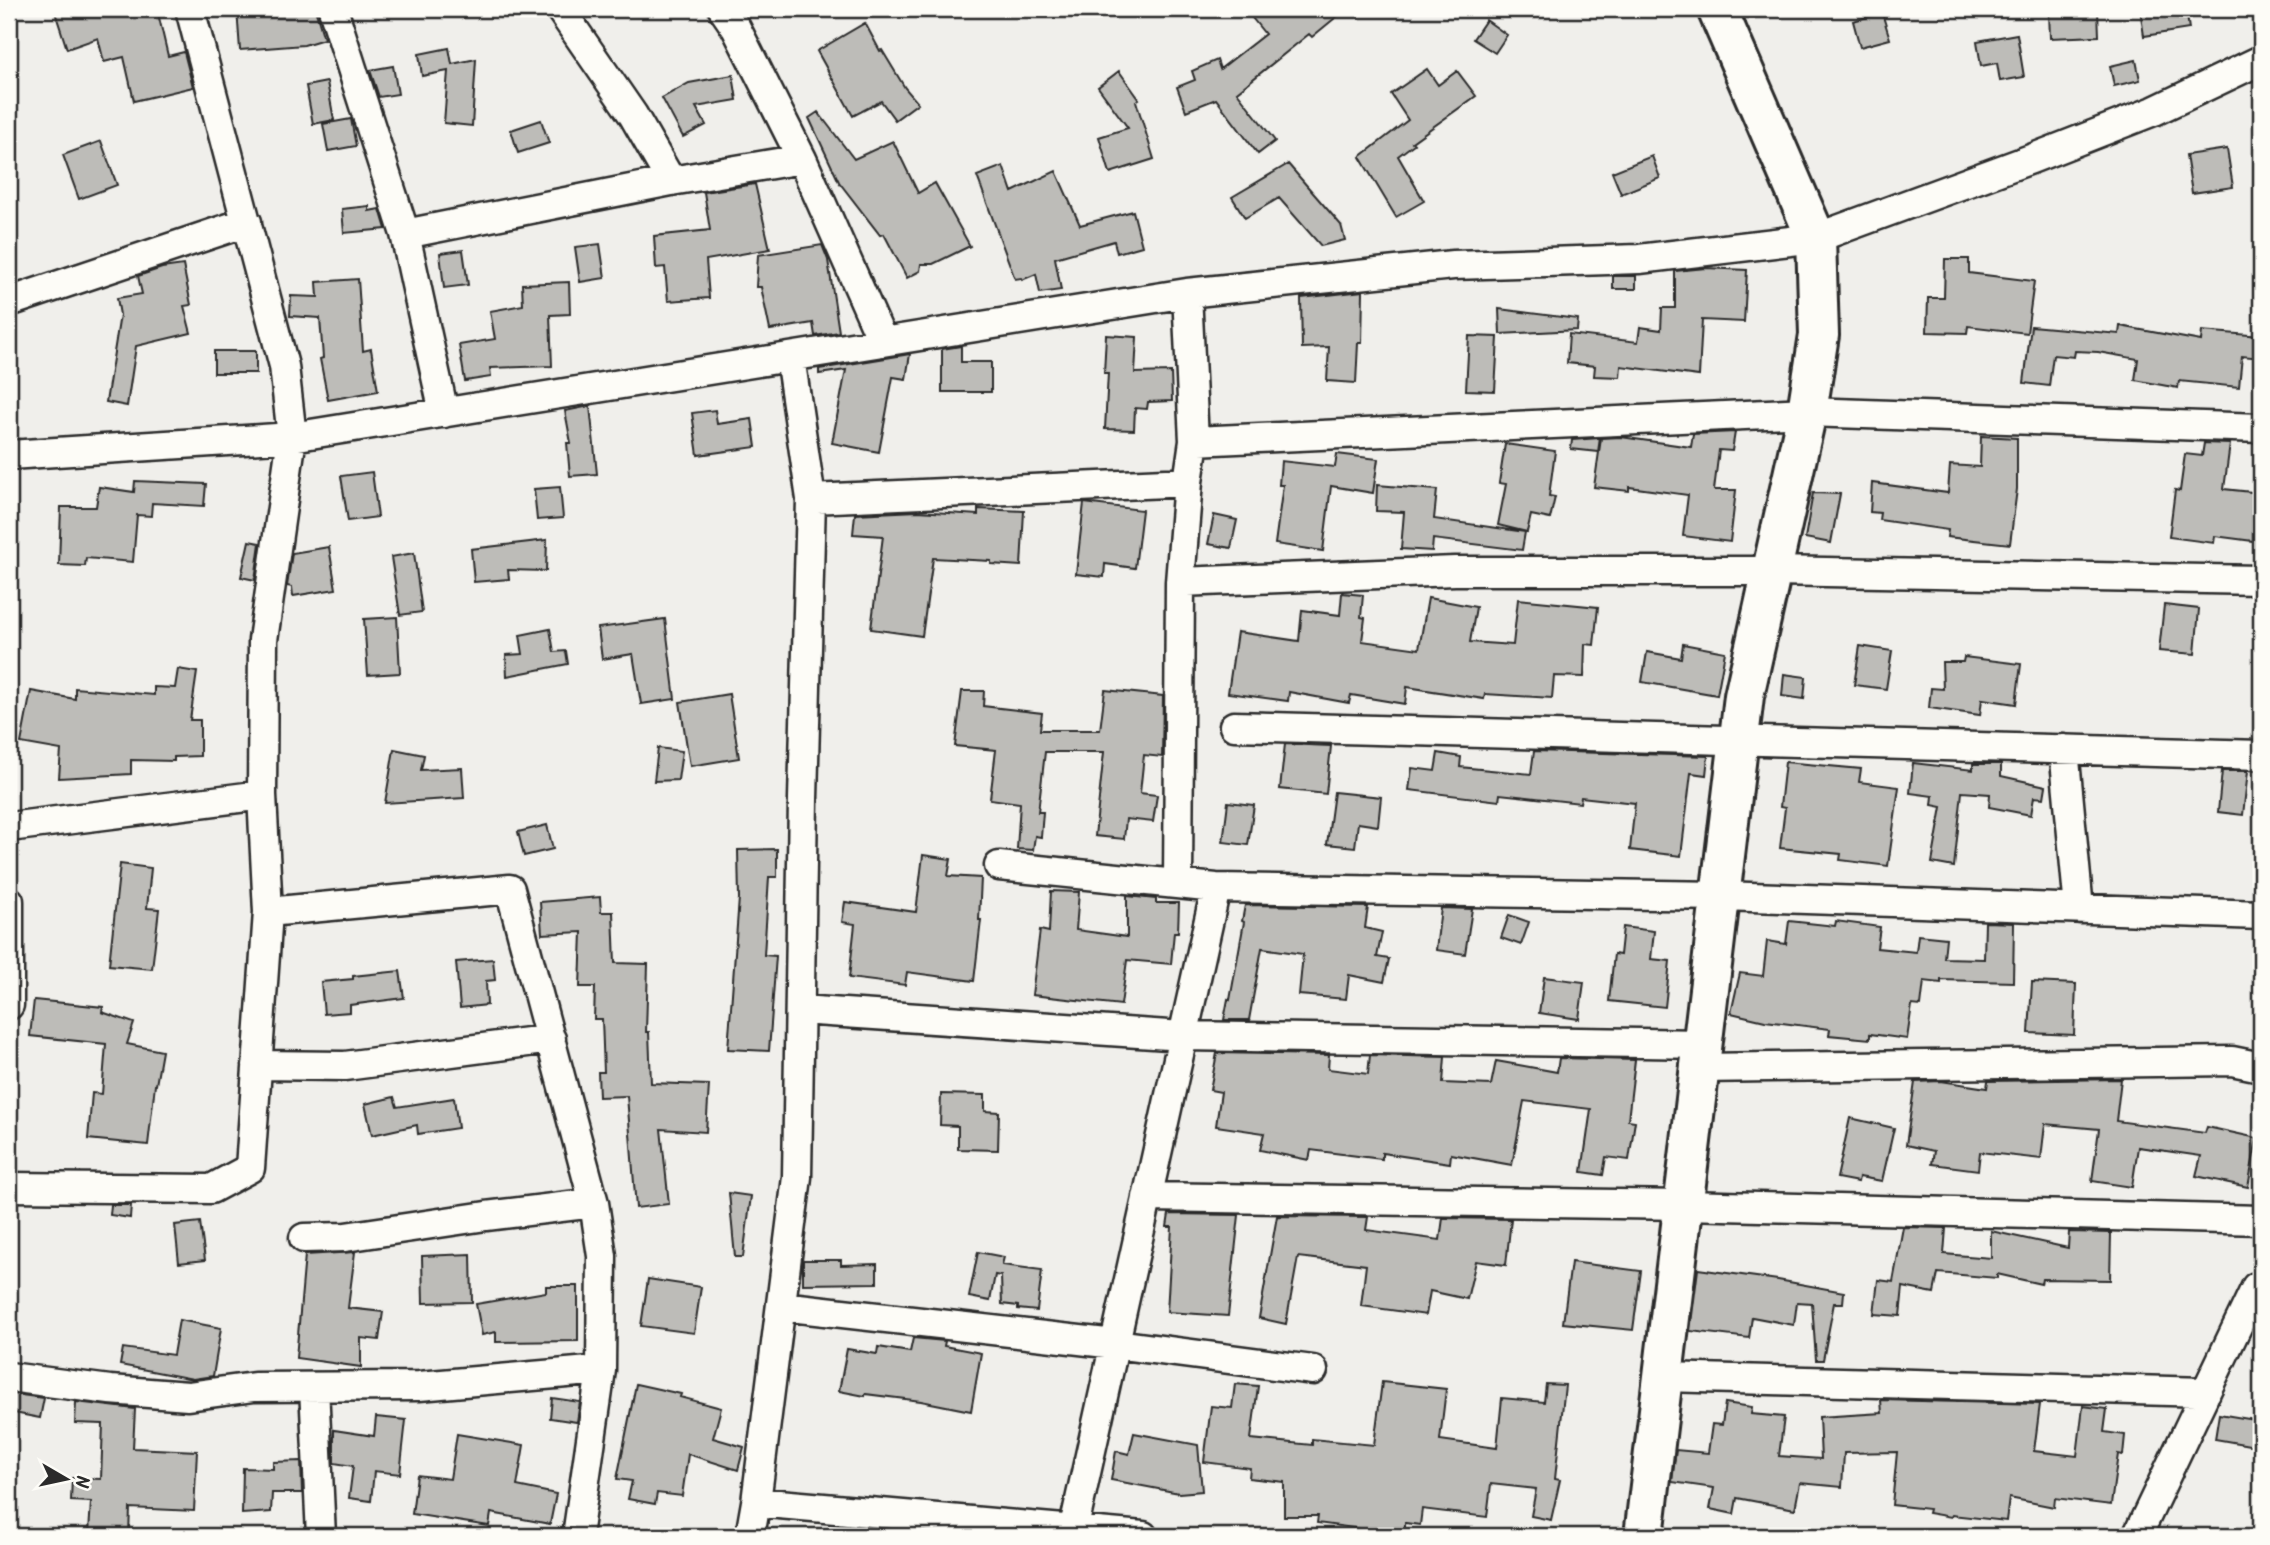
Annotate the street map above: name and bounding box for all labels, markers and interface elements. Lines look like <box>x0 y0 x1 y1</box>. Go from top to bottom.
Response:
north arrow <box>32 1444 102 1514</box>
text: N <box>65 1473 97 1490</box>

